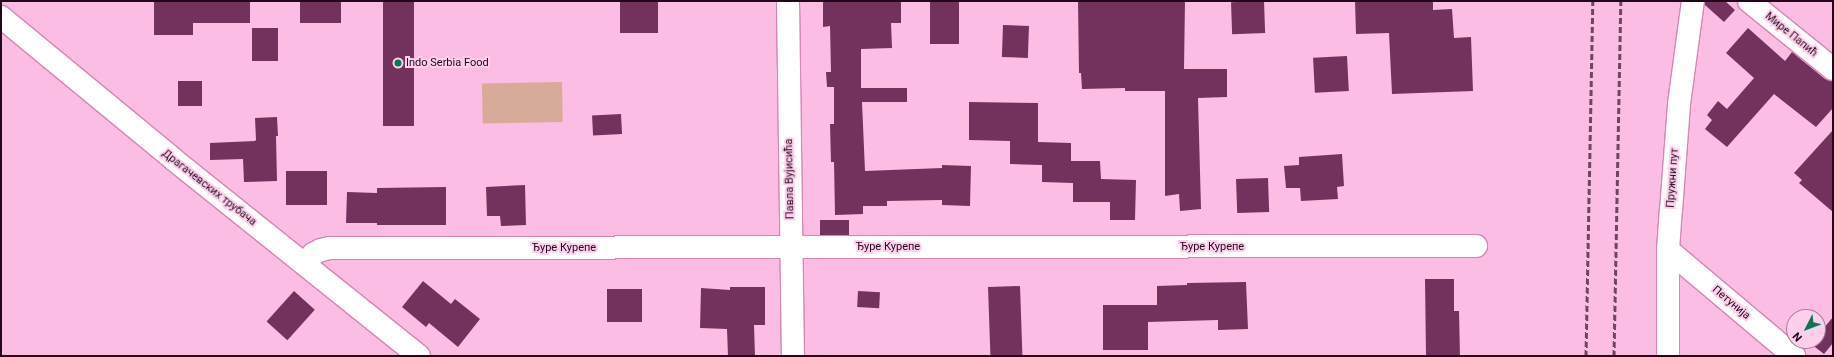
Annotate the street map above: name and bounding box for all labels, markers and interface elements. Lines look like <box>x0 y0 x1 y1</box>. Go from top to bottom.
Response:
street label: Мире Папић <box>1762 10 1820 60</box>
place label: Indo Serbia Food <box>406 56 489 70</box>
marker: Indo Serbia Food <box>393 58 403 68</box>
street label: Павла Вујисића <box>783 139 797 219</box>
street label: Драгачевских трубача <box>159 147 259 229</box>
street label: Пружни пут <box>1664 148 1682 208</box>
street label: Ђуре Курепе <box>856 240 920 254</box>
street label: Ђуре Курепе <box>1180 240 1244 254</box>
street label: Ђуре Курепе <box>532 241 596 255</box>
street label: Петунија <box>1709 283 1753 323</box>
north arrow <box>1786 309 1826 349</box>
text: N <box>1790 329 1805 344</box>

